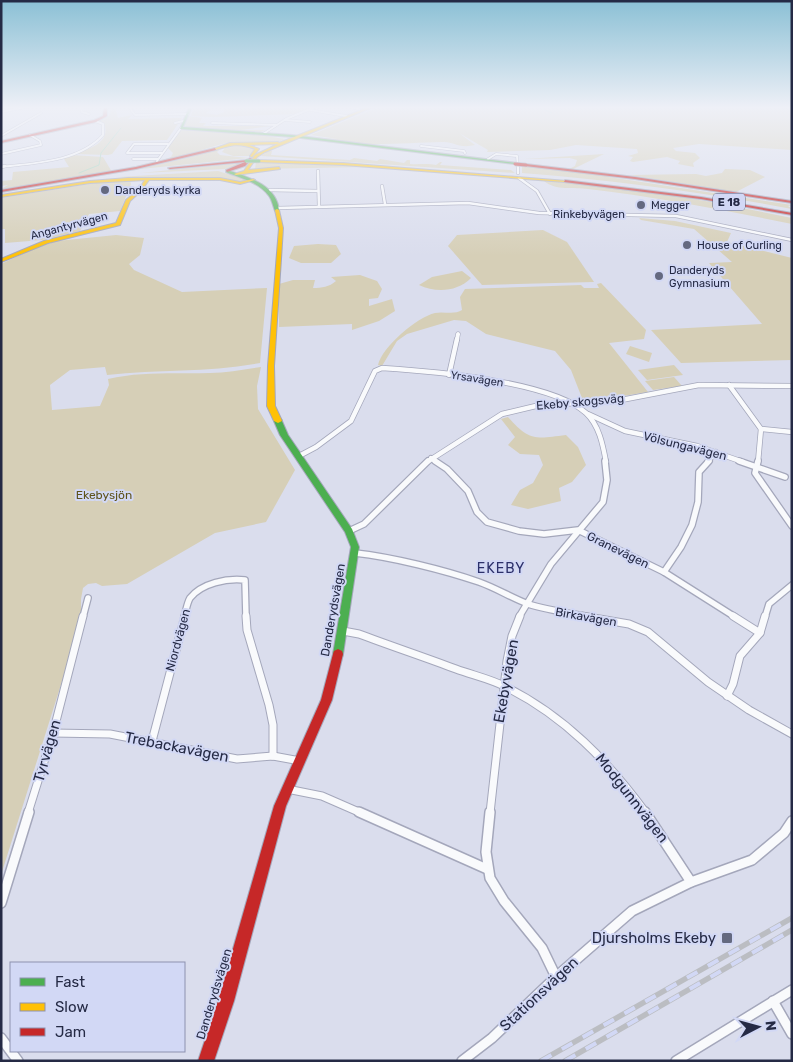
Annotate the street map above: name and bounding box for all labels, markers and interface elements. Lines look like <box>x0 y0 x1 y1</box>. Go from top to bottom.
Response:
marker: Danderyds kyrka <box>99 184 111 196</box>
place label: Danderyds kyrka <box>115 184 201 197</box>
road number: E 18 <box>713 193 745 210</box>
marker: Megger <box>635 199 647 211</box>
place label: Megger <box>651 199 690 212</box>
street label: Rinkebyvägen <box>553 208 625 221</box>
street label: Angantyrvägen <box>29 209 109 243</box>
marker: House of Curling <box>681 239 693 251</box>
place label: House of Curling <box>697 239 782 252</box>
place label: Danderyds Gymnasium <box>669 264 730 290</box>
marker: Danderyds Gymnasium <box>653 270 665 282</box>
street label: Yrsavägen <box>450 368 504 390</box>
street label: Ekeby skogsväg <box>535 391 625 413</box>
street label: Völsungavägen <box>642 429 728 463</box>
park label: Ekebysjön <box>76 488 132 502</box>
street label: Granevägen <box>585 529 651 571</box>
district label: EKEBY <box>477 560 525 577</box>
street label: Danderydsvägen <box>318 562 348 658</box>
street label: Birkavägen <box>554 605 618 629</box>
street label: Niordvägen <box>163 607 193 673</box>
street label: Ekebyvägen <box>490 638 522 724</box>
street label: Tyrvägen <box>30 718 64 784</box>
street label: Trebackavägen <box>124 728 230 766</box>
street label: Modgunnvägen <box>592 750 672 846</box>
place label: Djursholms Ekeby <box>592 929 716 947</box>
marker: Djursholms Ekeby <box>720 931 734 945</box>
street label: Danderydsvägen <box>194 947 234 1041</box>
street label: Stationsvägen <box>496 953 582 1035</box>
legend <box>10 962 185 1052</box>
text: Fast <box>55 973 85 991</box>
text: Slow <box>55 998 88 1016</box>
north arrow <box>733 1002 783 1052</box>
text: N <box>761 1020 779 1032</box>
text: Jam <box>55 1023 86 1041</box>

